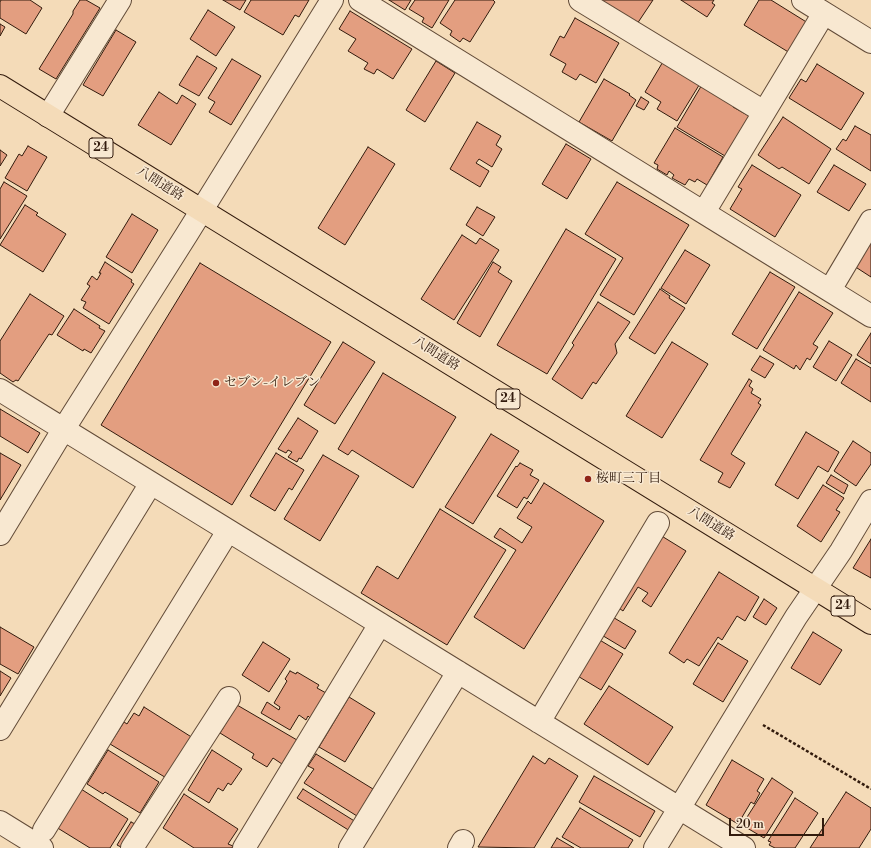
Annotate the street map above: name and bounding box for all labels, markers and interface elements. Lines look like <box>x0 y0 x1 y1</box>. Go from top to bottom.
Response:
road number: 24 <box>89 138 113 158</box>
street label: 八間道路 <box>134 164 186 204</box>
street label: 八間道路 <box>410 334 462 374</box>
place label: セブン-イレブン <box>224 375 320 391</box>
marker: セブン-イレブン <box>211 378 221 388</box>
road number: 24 <box>496 389 520 409</box>
place label: 桜町三丁目 <box>596 471 661 487</box>
marker: 桜町三丁目 <box>583 474 593 484</box>
street label: 八間道路 <box>685 504 737 544</box>
road number: 24 <box>831 596 855 616</box>
scale bar <box>731 810 826 836</box>
text: 20 m <box>736 817 764 832</box>

